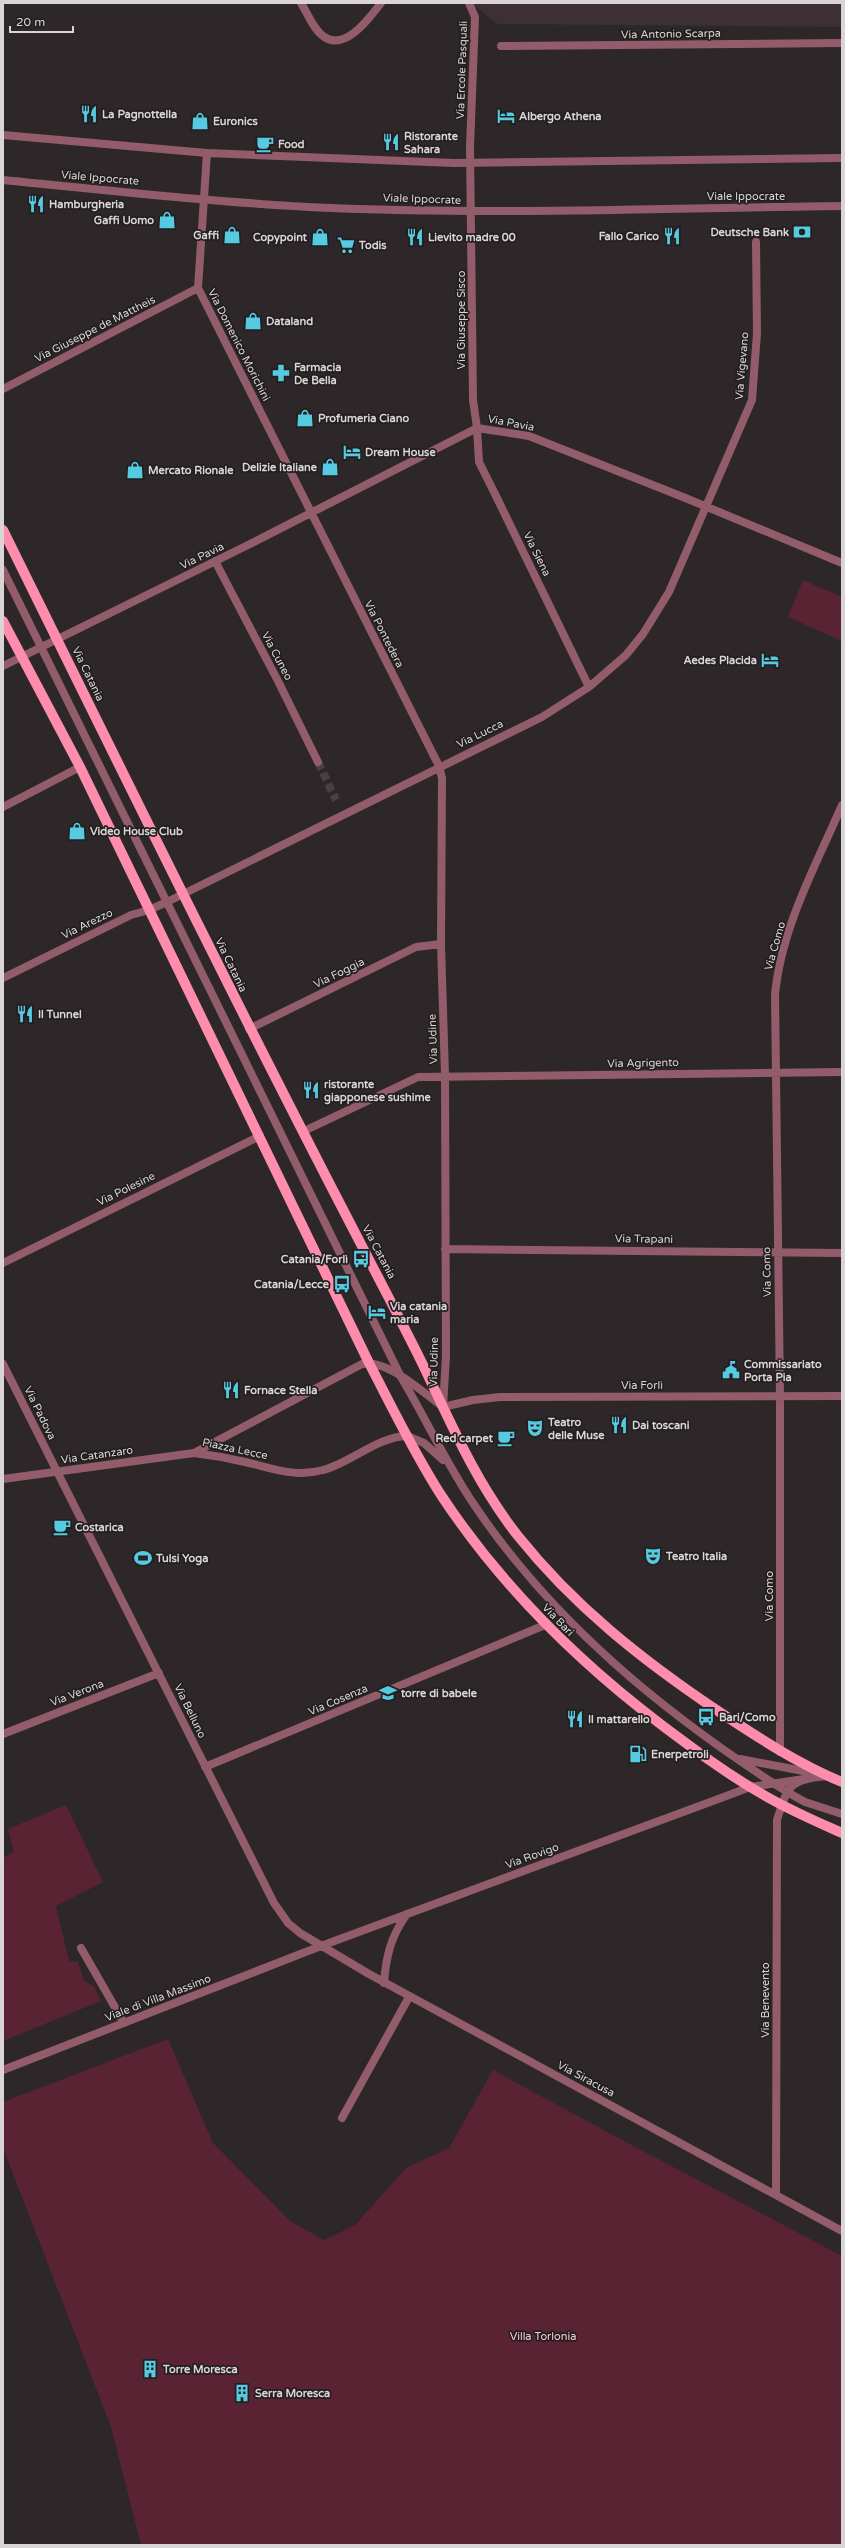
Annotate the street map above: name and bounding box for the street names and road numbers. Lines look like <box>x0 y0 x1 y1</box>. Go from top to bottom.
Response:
street label: Via Ercole Pasquali <box>454 21 470 119</box>
street label: Via Antonio Scarpa <box>621 27 721 41</box>
street label: Viale Ippocrate <box>60 168 140 188</box>
street label: Viale Ippocrate <box>707 190 785 203</box>
street label: Viale Ippocrate <box>383 191 461 207</box>
street label: Via Giuseppe Sisco <box>455 270 468 369</box>
street label: Via Domenico Morichini <box>205 287 273 403</box>
street label: Via Giuseppe de Mattheis <box>33 293 157 365</box>
street label: Via Vigevano <box>733 331 751 400</box>
street label: Via Pavia <box>487 412 535 434</box>
street label: Via Siena <box>521 530 553 578</box>
street label: Via Pavia <box>178 540 226 572</box>
street label: Via Pontedera <box>361 598 407 670</box>
street label: Via Cuneo <box>259 629 295 683</box>
street label: Via Catania <box>69 645 107 703</box>
street label: Via Lucca <box>455 717 505 751</box>
street label: Via Arezzo <box>59 906 115 942</box>
street label: Via Como <box>762 920 788 972</box>
street label: Via Catania <box>212 936 250 994</box>
street label: Via Foggia <box>311 955 367 991</box>
street label: Via Udine <box>426 1014 440 1064</box>
street label: Via Agrigento <box>607 1056 679 1070</box>
street label: Via Polesine <box>95 1169 157 1209</box>
street label: Via Catania <box>359 1223 399 1281</box>
street label: Via Trapani <box>615 1232 673 1246</box>
street label: Via Como <box>760 1246 774 1297</box>
street label: Via Udine <box>427 1337 441 1387</box>
street label: Via Forlì <box>621 1379 663 1392</box>
street label: Via Padova <box>21 1384 59 1442</box>
street label: Piazza Lecce <box>201 1436 269 1462</box>
street label: Via Catanzaro <box>60 1443 134 1466</box>
street label: Via Como <box>763 1571 776 1621</box>
street label: Via Bari <box>539 1601 577 1639</box>
street label: Via Verona <box>48 1677 106 1709</box>
street label: Via Belluno <box>171 1682 209 1740</box>
street label: Via Cosenza <box>306 1682 370 1718</box>
street label: Via Rovigo <box>503 1840 561 1872</box>
street label: Via Benevento <box>759 1962 772 2038</box>
street label: Viale di Villa Massimo <box>103 1972 213 2024</box>
street label: Via Siracusa <box>555 2058 617 2100</box>

